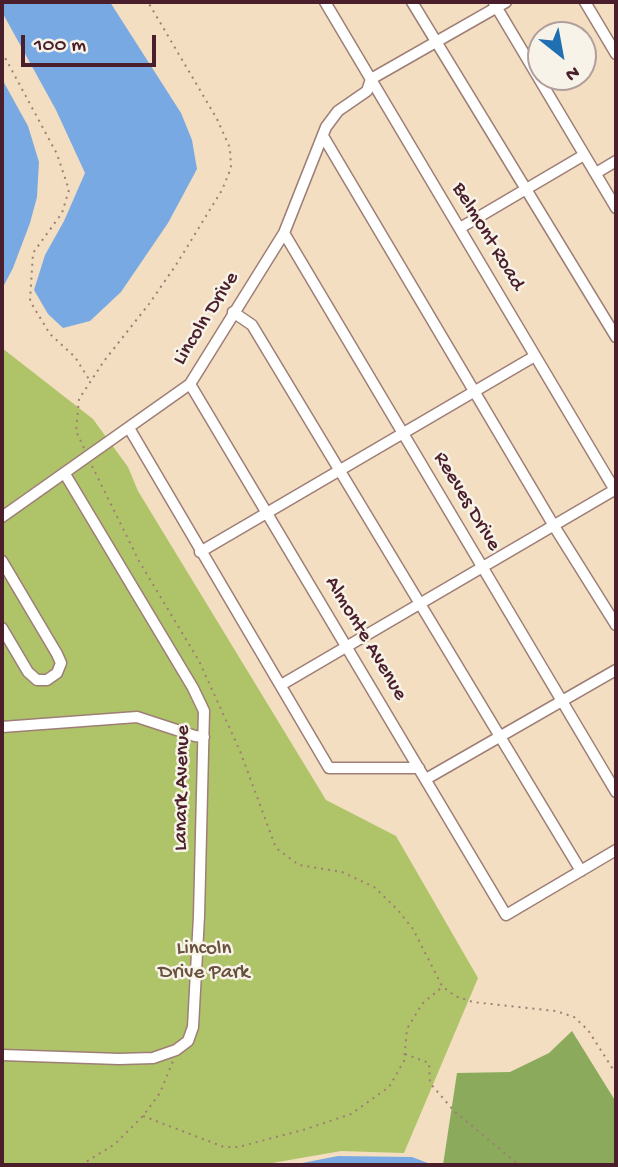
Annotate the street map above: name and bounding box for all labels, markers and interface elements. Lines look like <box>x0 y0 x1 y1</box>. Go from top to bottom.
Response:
scale bar <box>24 21 159 65</box>
north arrow <box>527 21 597 91</box>
text: 100 m <box>34 34 86 59</box>
text: N <box>561 60 583 86</box>
street label: Belmont Road <box>445 178 529 296</box>
street label: Lincoln Drive <box>168 268 246 370</box>
street label: Reeves Drive <box>427 448 505 556</box>
street label: Almonte Avenue <box>318 572 412 706</box>
street label: Lanark Avenue <box>169 725 197 851</box>
park label: Lincoln Drive Park <box>159 937 249 987</box>

